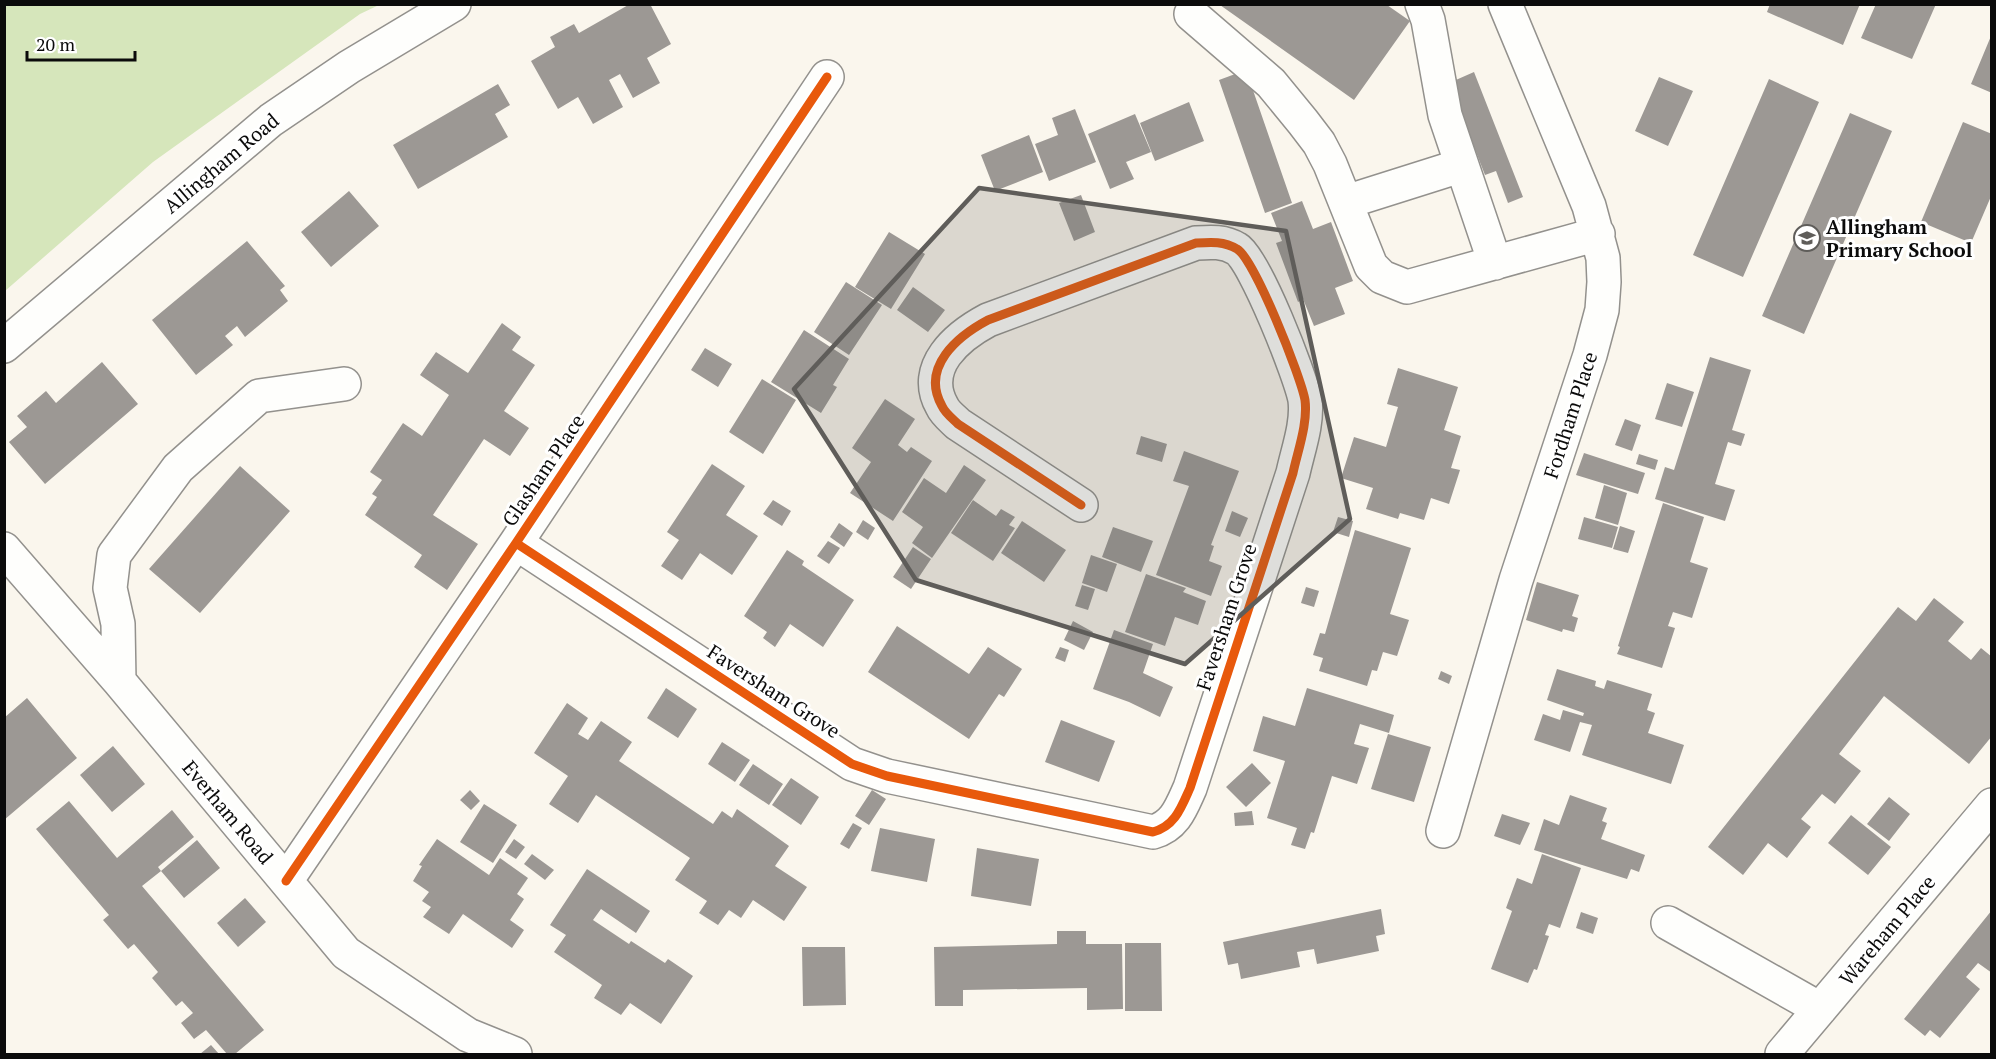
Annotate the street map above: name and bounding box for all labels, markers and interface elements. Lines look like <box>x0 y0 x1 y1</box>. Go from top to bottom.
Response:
scale bar <box>27 24 135 62</box>
text: 20 m <box>36 32 76 56</box>
street label: Allingham Road <box>158 107 284 219</box>
place label: Allingham Primary School <box>1826 213 1973 263</box>
school or university icon: Allingham Primary School <box>1792 223 1822 253</box>
street label: Fordham Place <box>1537 348 1603 482</box>
street label: Glasham Place <box>496 409 590 531</box>
street label: Faversham Grove <box>1190 540 1262 694</box>
street label: Faversham Grove <box>702 638 846 744</box>
street label: Everham Road <box>177 754 279 870</box>
street label: Wareham Place <box>1833 869 1941 991</box>

